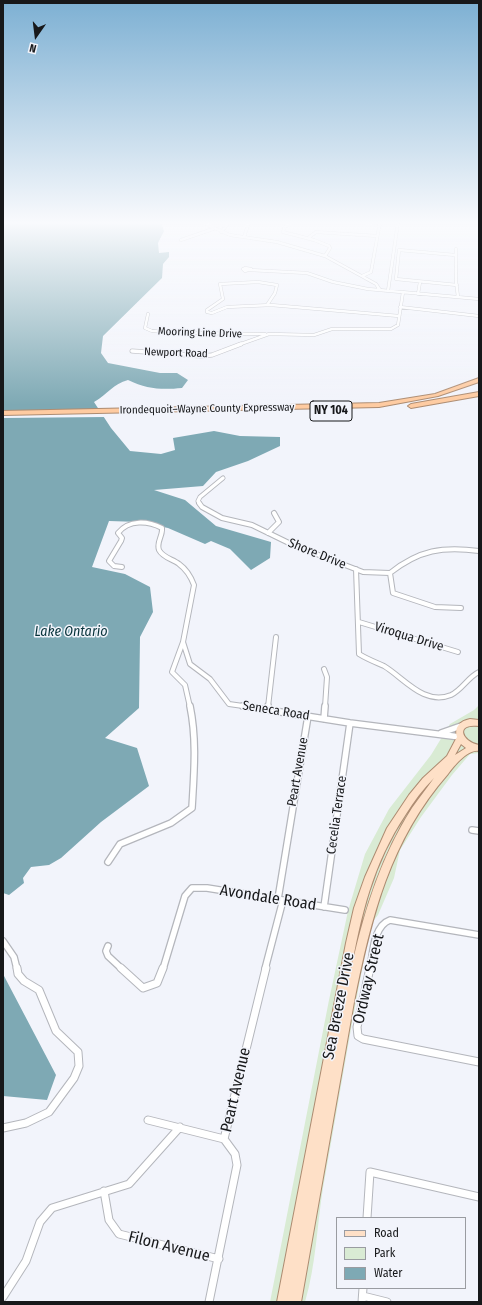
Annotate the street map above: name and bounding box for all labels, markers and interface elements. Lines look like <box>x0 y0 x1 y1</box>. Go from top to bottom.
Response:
north arrow <box>16 16 56 56</box>
text: N <box>28 41 38 55</box>
street label: Mooring Line Drive <box>158 325 242 341</box>
street label: Newport Road <box>144 345 208 361</box>
street label: Irondequoit–Wayne County Expressway <box>120 401 294 417</box>
road number: NY 104 <box>310 401 352 421</box>
street label: Shore Drive <box>286 535 348 573</box>
street label: Viroqua Drive <box>372 619 446 655</box>
water label: Lake Ontario <box>34 624 108 640</box>
street label: Seneca Road <box>241 698 311 724</box>
street label: Peart Avenue <box>284 736 312 808</box>
street label: Cecelia Terrace <box>324 775 350 855</box>
street label: Avondale Road <box>218 881 318 915</box>
street label: Ordway Street <box>349 932 389 1026</box>
street label: Sea Breeze Drive <box>319 951 359 1061</box>
street label: Peart Avenue <box>217 1046 255 1134</box>
legend <box>336 1217 466 1289</box>
text: Road <box>374 1226 399 1240</box>
street label: Filon Avenue <box>126 1228 212 1266</box>
text: Park <box>374 1246 395 1260</box>
text: Water <box>374 1266 402 1280</box>

